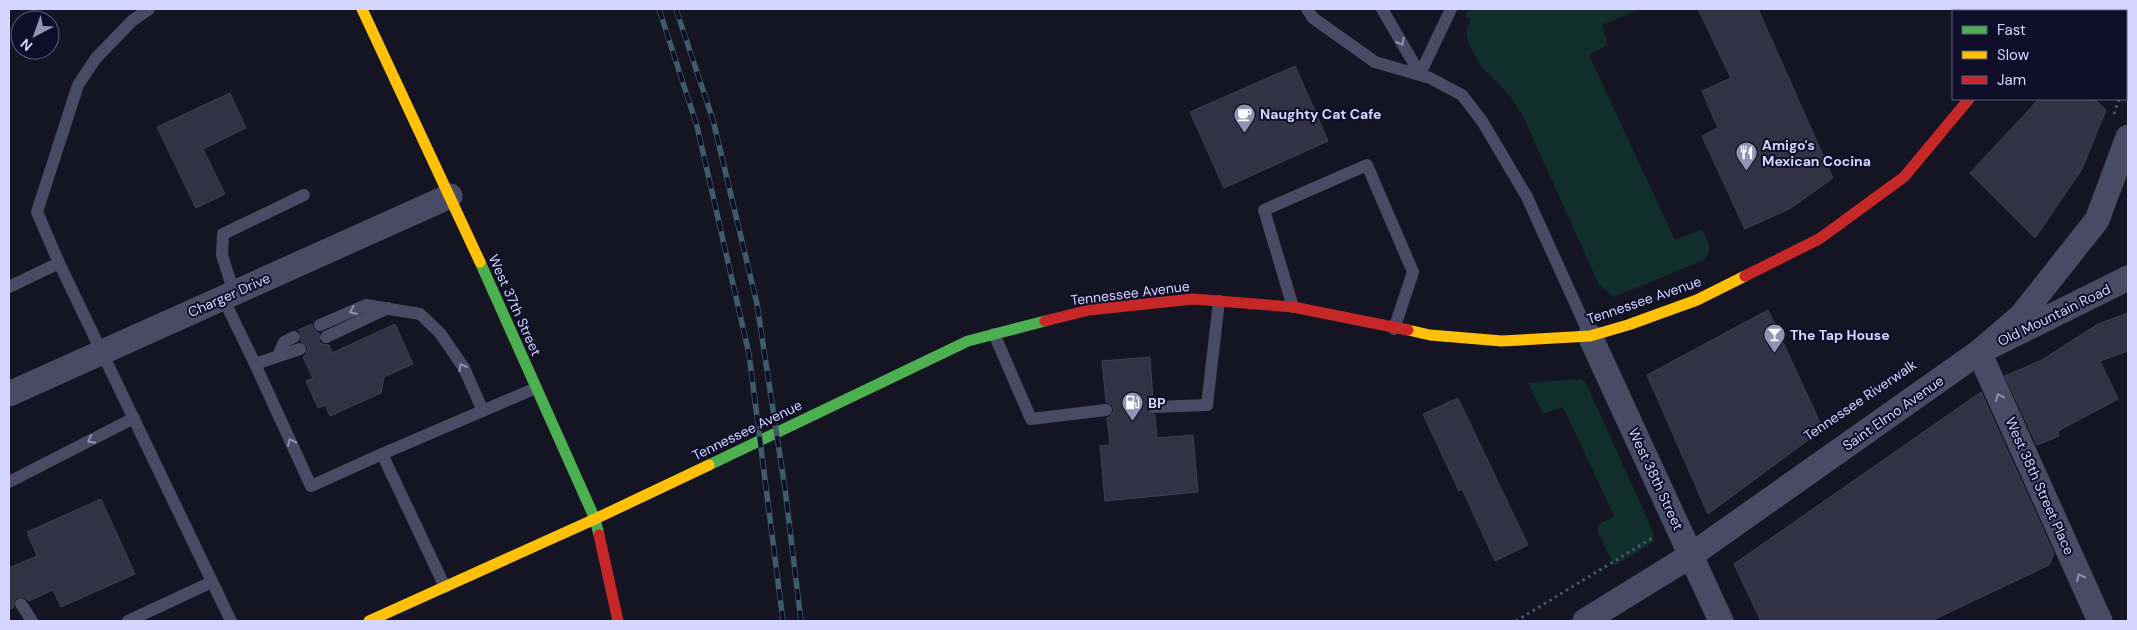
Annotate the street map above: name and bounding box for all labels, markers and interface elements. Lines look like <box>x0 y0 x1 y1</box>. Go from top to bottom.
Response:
north arrow <box>10 10 60 60</box>
legend <box>1952 10 2127 100</box>
text: Fast <box>1997 20 2026 40</box>
text: N <box>17 35 36 55</box>
one-way arrow <box>1395 36 1405 45</box>
text: Slow <box>1997 45 2030 65</box>
text: Jam <box>1997 70 2026 90</box>
cafe icon: Naughty Cat Cafe <box>1232 102 1256 133</box>
place label: Naughty Cat Cafe <box>1260 105 1382 123</box>
place label: Amigo's Mexican Cocina <box>1762 136 1871 170</box>
restaurant icon: Amigo's Mexican Cocina <box>1734 141 1758 172</box>
street label: West 37th Street <box>485 251 545 359</box>
street label: Charger Drive <box>185 269 273 321</box>
street label: Tennessee Avenue <box>1584 272 1704 328</box>
street label: Tennessee Avenue <box>1069 277 1191 309</box>
street label: Old Mountain Road <box>1995 280 2113 350</box>
one-way arrow <box>349 304 358 315</box>
bar icon: The Tap House <box>1762 323 1786 354</box>
place label: The Tap House <box>1790 326 1890 344</box>
street label: Tennessee Riverwalk <box>1800 356 1920 444</box>
one-way arrow <box>459 363 469 372</box>
street label: Saint Elmo Avenue <box>1839 371 1947 455</box>
fuel station icon: BP <box>1120 391 1144 422</box>
one-way arrow <box>1995 393 2006 402</box>
place label: BP <box>1148 394 1166 412</box>
street label: Tennessee Avenue <box>689 396 805 464</box>
street label: West 38th Street Place <box>2001 414 2079 558</box>
street label: West 38th Street <box>1625 425 1687 533</box>
one-way arrow <box>87 434 96 444</box>
one-way arrow <box>286 438 297 447</box>
one-way arrow <box>2076 573 2087 582</box>

